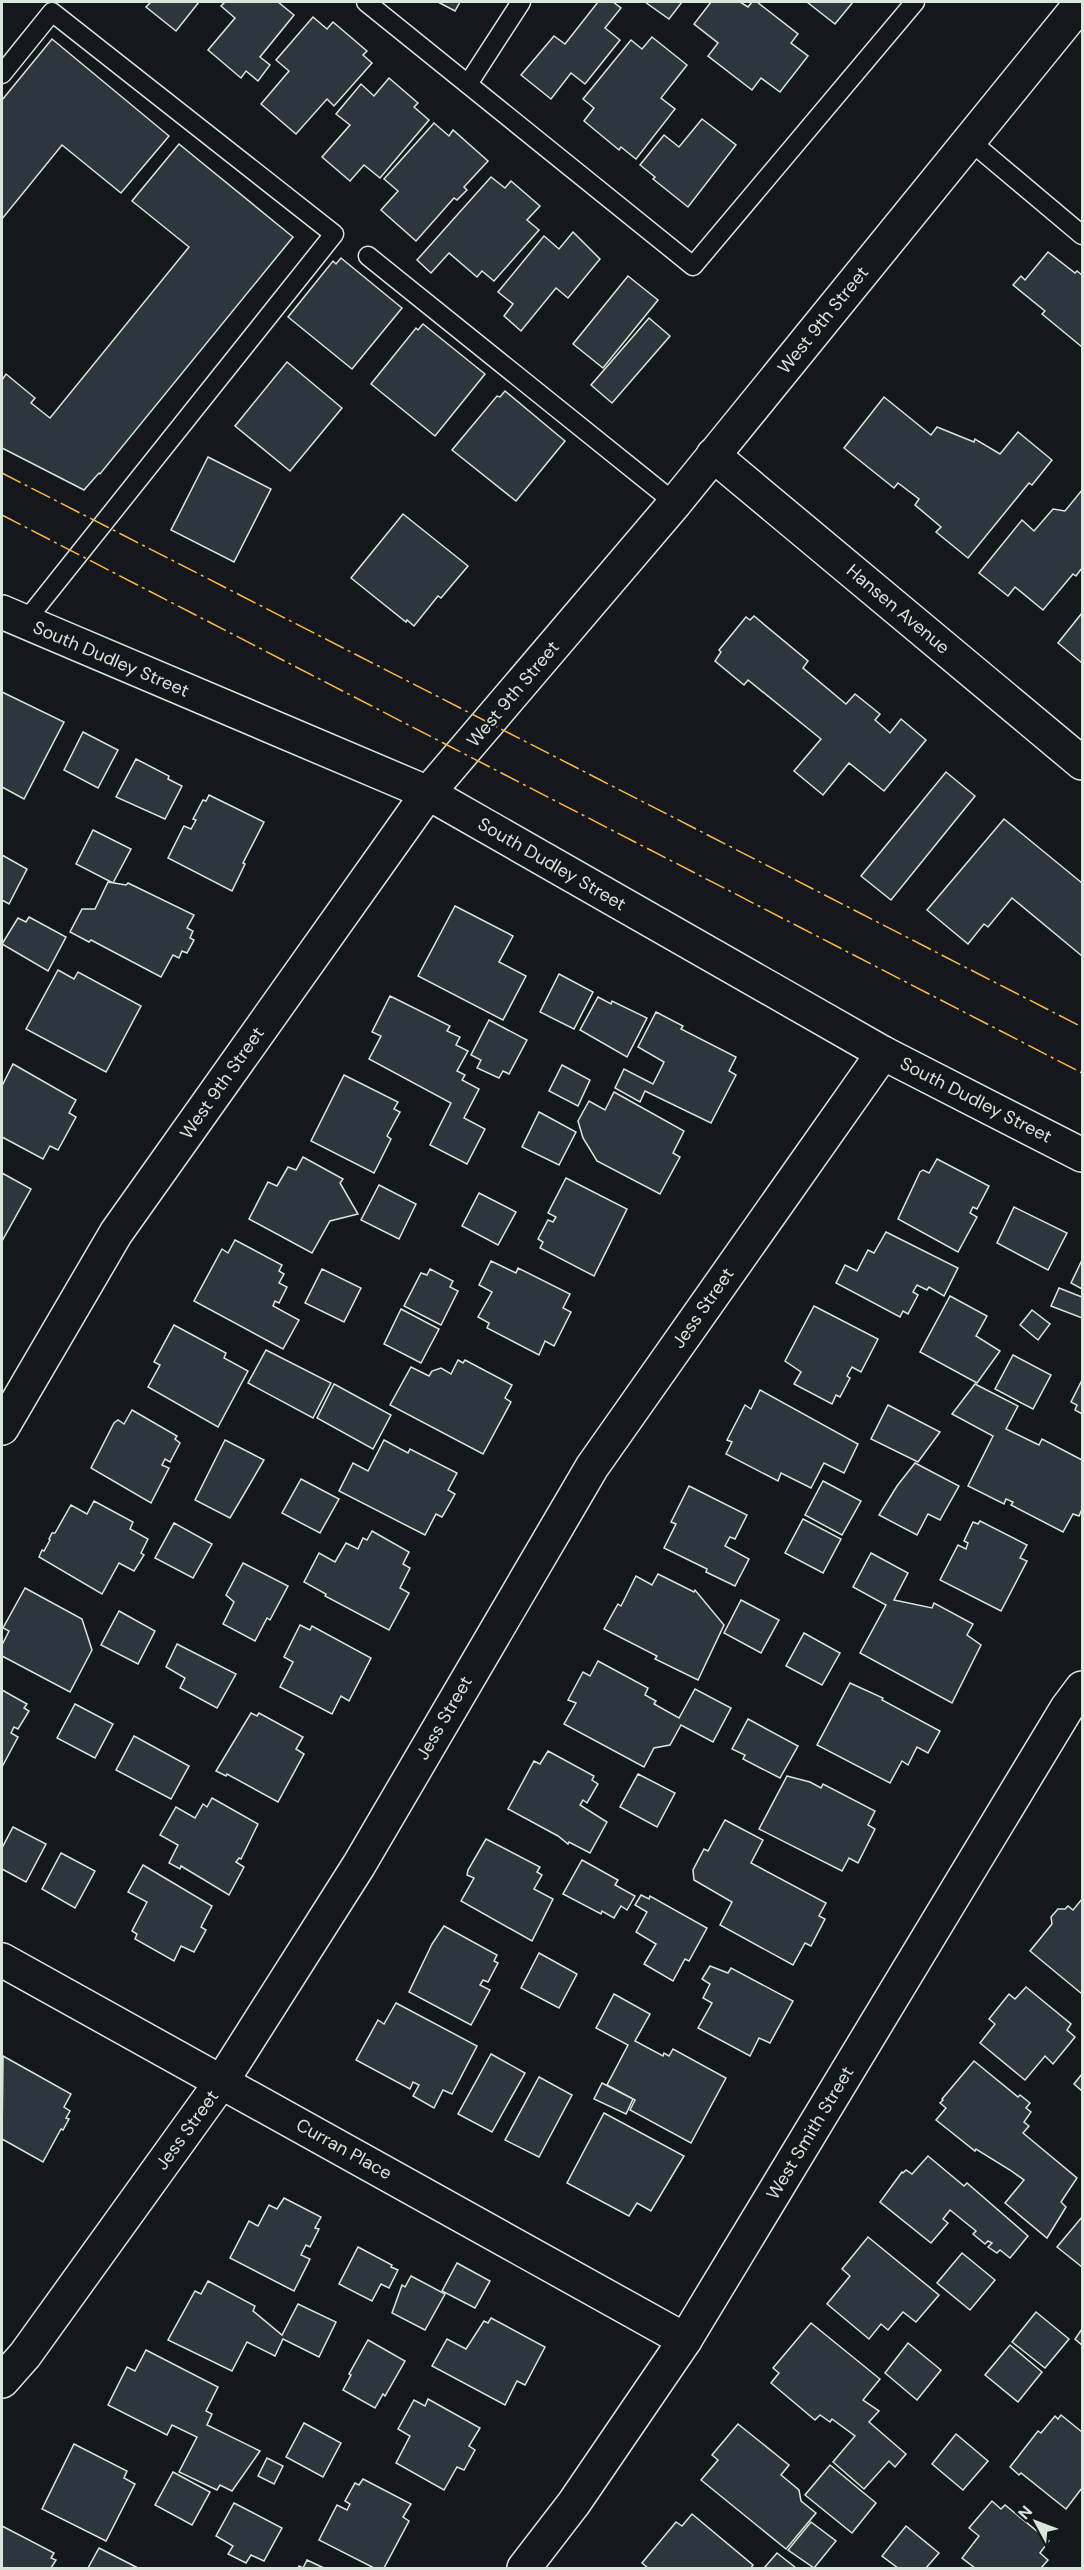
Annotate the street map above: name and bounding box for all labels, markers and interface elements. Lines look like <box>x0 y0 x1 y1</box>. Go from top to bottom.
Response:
street label: West 9th Street <box>772 261 874 379</box>
street label: Hansen Avenue <box>841 559 955 659</box>
street label: South Dudley Street <box>29 615 193 703</box>
street label: West 9th Street <box>461 636 565 752</box>
street label: South Dudley Street <box>474 812 630 916</box>
street label: West 9th Street <box>174 1022 270 1144</box>
street label: South Dudley Street <box>896 1051 1056 1149</box>
street label: Jess Street <box>666 1263 740 1353</box>
street label: Jess Street <box>410 1672 478 1764</box>
street label: West Smith Street <box>761 2062 859 2204</box>
street label: Jess Street <box>150 2085 224 2175</box>
street label: Curran Place <box>292 2113 396 2185</box>
north arrow <box>1006 2492 1066 2552</box>
text: N <box>1013 2501 1037 2524</box>

